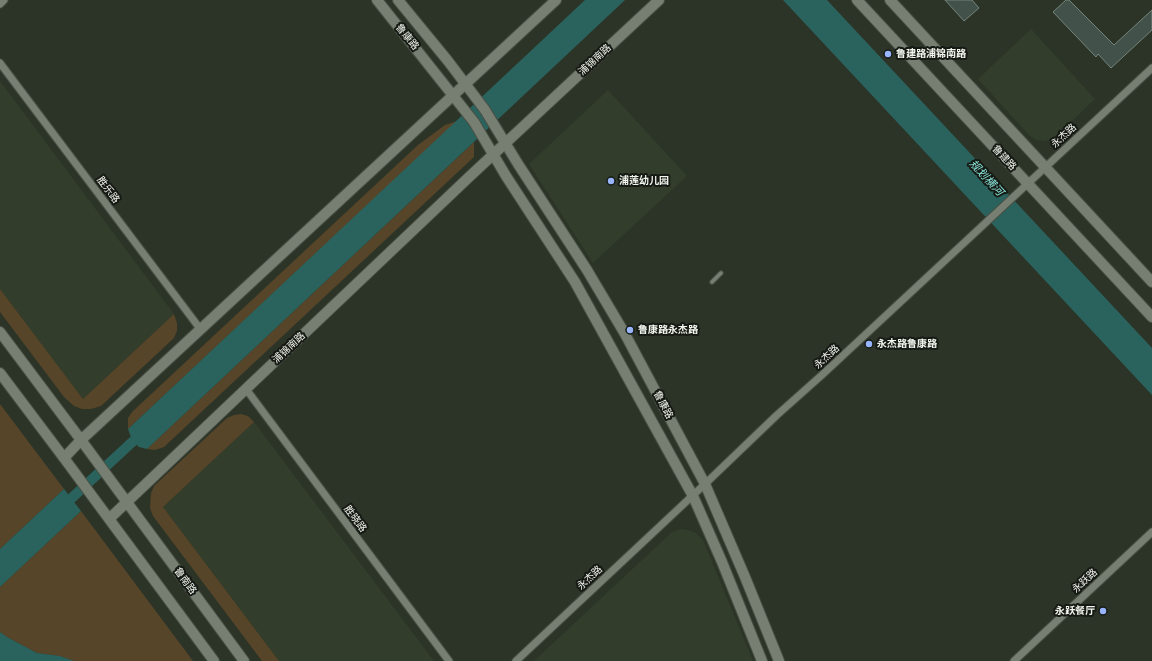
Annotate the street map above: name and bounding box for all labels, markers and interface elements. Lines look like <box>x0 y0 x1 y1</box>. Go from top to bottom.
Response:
street label: 鲁康路 <box>393 22 421 52</box>
street label: 浦锦南路 <box>576 42 614 78</box>
place label: 鲁建路浦锦南路 <box>896 48 966 60</box>
marker: 鲁建路浦锦南路 <box>883 49 893 59</box>
street label: 永杰路 <box>1049 121 1079 151</box>
street label: 鲁建路 <box>989 143 1019 173</box>
water label: 规划横河 <box>966 157 1006 199</box>
street label: 胜乐路 <box>94 174 122 206</box>
place label: 浦莲幼儿园 <box>619 175 669 187</box>
marker: 浦莲幼儿园 <box>606 176 616 186</box>
place label: 鲁康路永杰路 <box>638 324 698 336</box>
marker: 鲁康路永杰路 <box>625 325 635 335</box>
street label: 浦锦南路 <box>270 330 308 366</box>
place label: 永杰路鲁康路 <box>877 338 937 350</box>
marker: 永杰路鲁康路 <box>864 339 874 349</box>
street label: 永杰路 <box>812 342 842 372</box>
street label: 鲁康路 <box>651 389 675 421</box>
street label: 胜晓路 <box>341 503 369 535</box>
street label: 永杰路 <box>575 563 605 593</box>
street label: 鲁南路 <box>171 565 199 597</box>
street label: 永跃路 <box>1070 566 1100 596</box>
place label: 永跃餐厅 <box>1055 605 1095 617</box>
marker: 永跃餐厅 <box>1098 606 1108 616</box>

